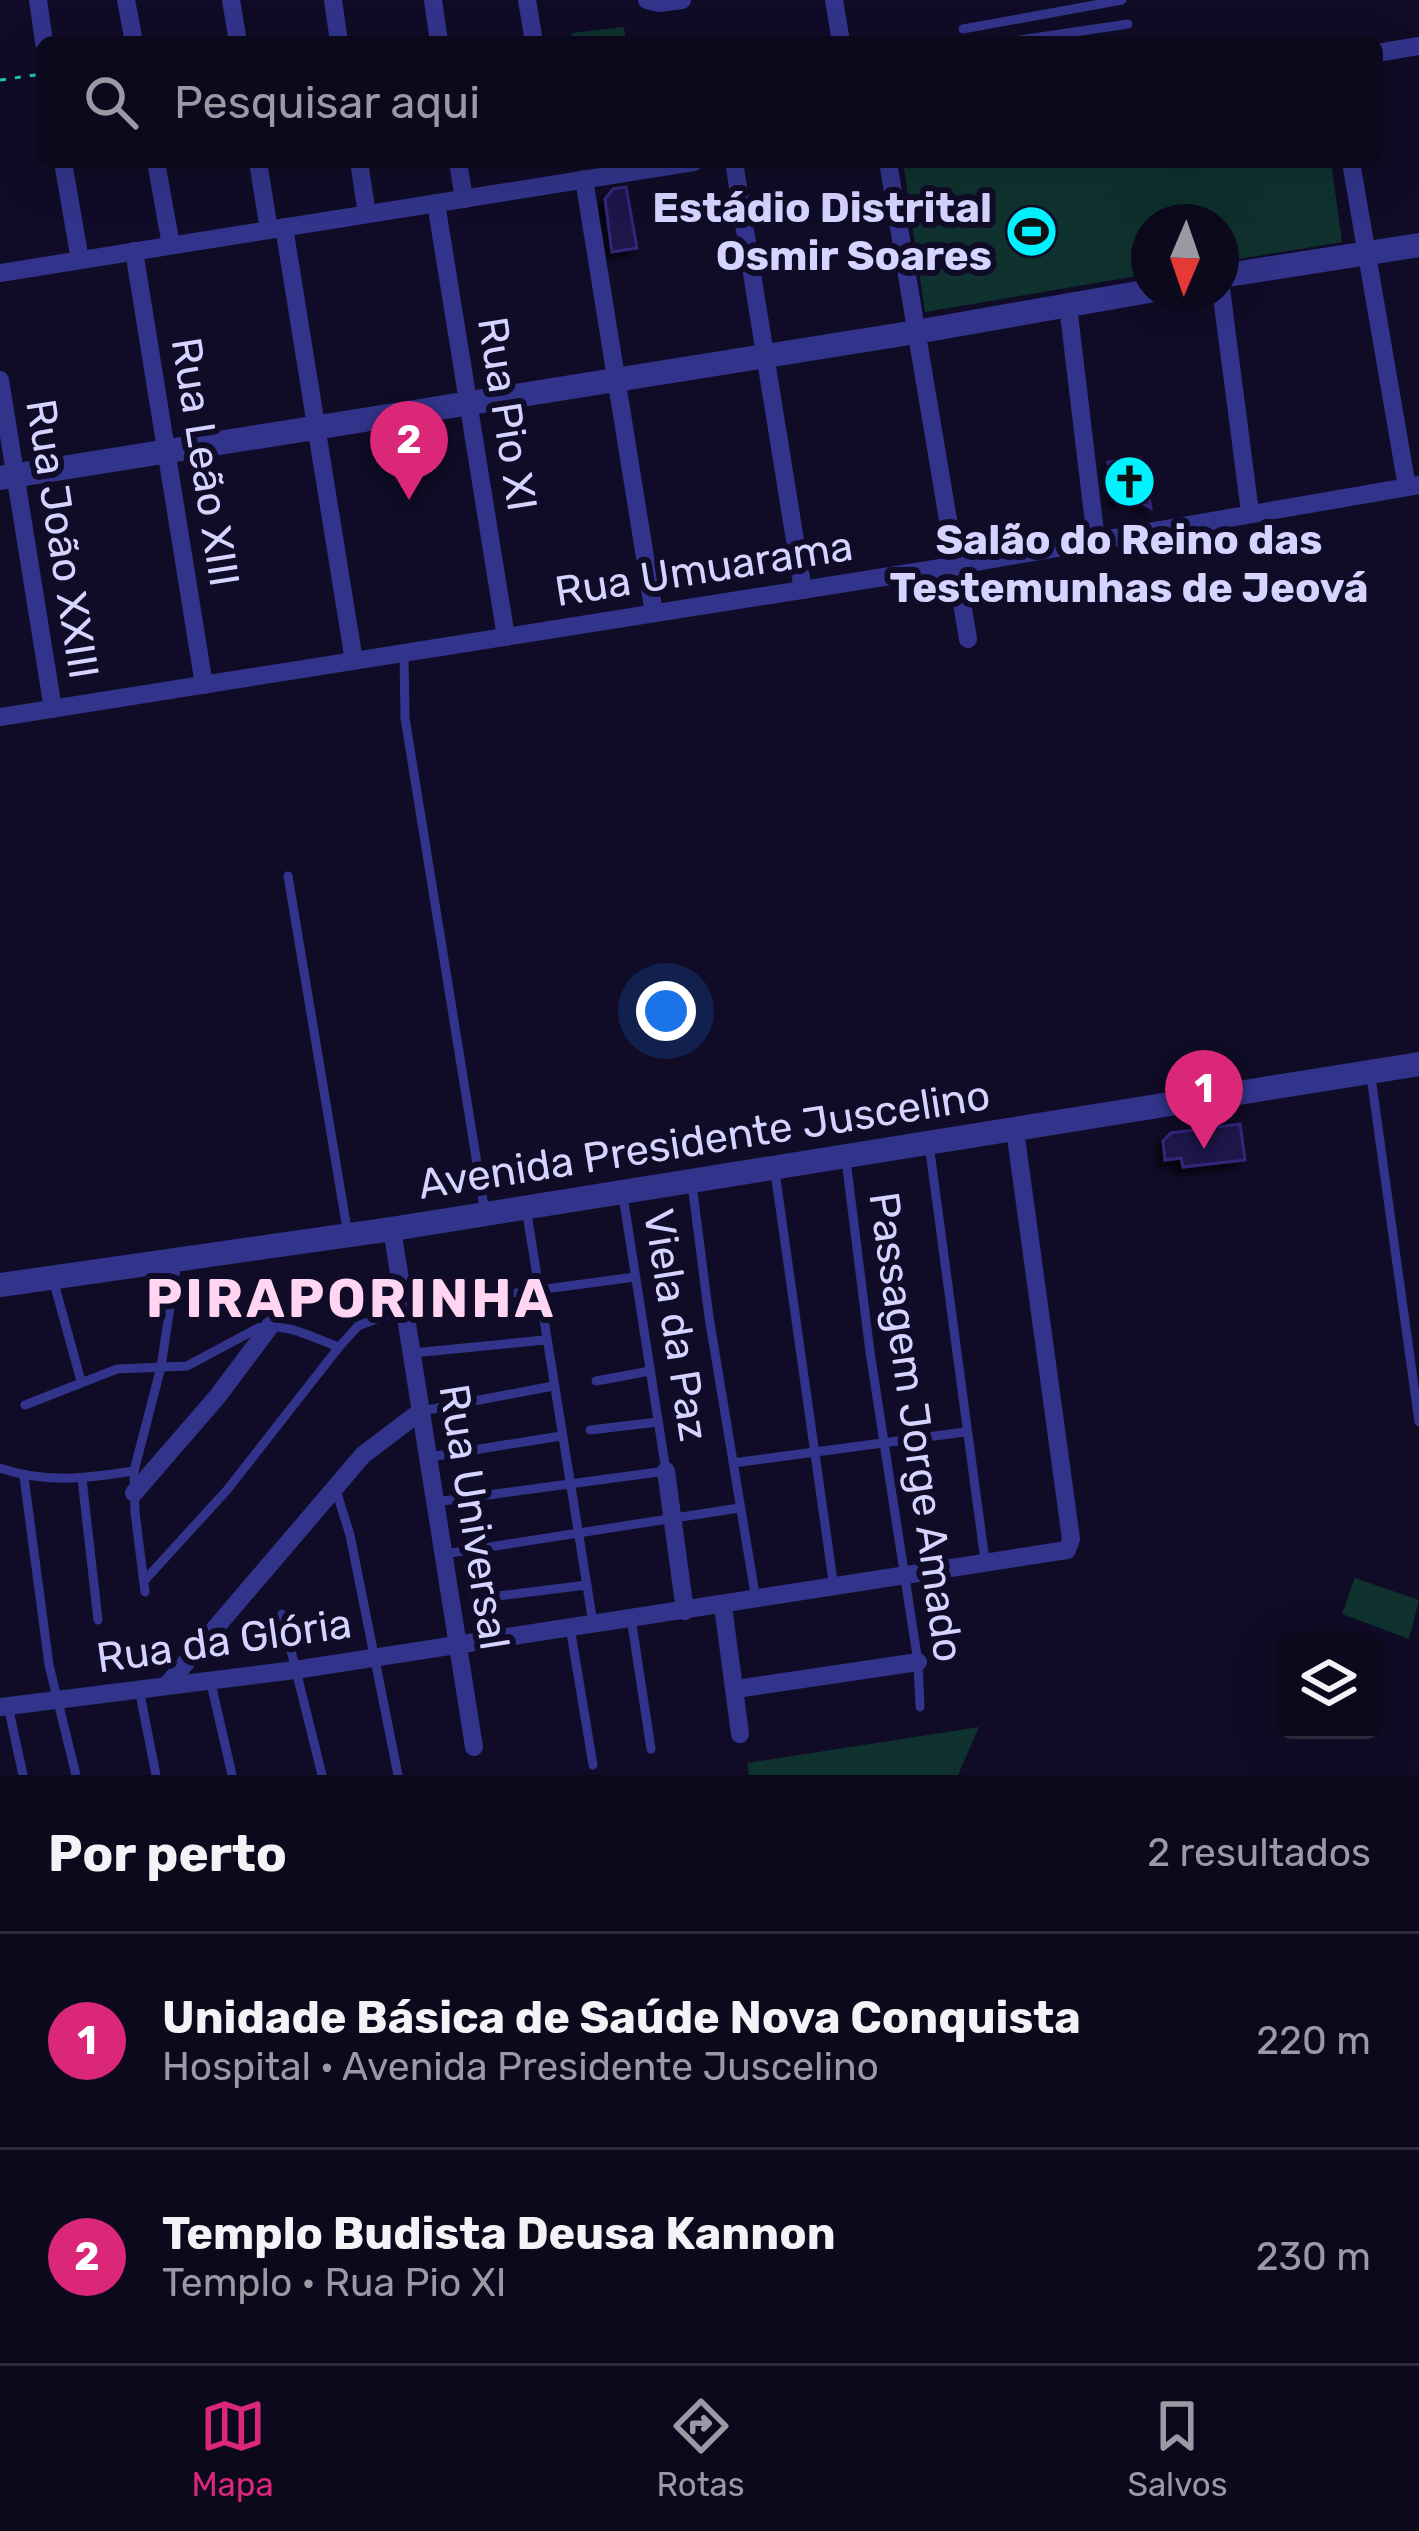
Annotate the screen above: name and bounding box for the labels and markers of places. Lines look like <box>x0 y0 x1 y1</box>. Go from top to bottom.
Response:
place label: Estádio Distrital Osmir Soares <box>652 183 992 281</box>
sports icon: Estádio Distrital Osmir Soares <box>1003 204 1059 260</box>
pin: 2 <box>370 401 448 500</box>
church icon: Salão do Reino das Testemunhas de Jeová <box>1101 453 1157 509</box>
place label: Salão do Reino das Testemunhas de Jeová <box>889 515 1369 613</box>
pin: 1 <box>1165 1050 1243 1149</box>

